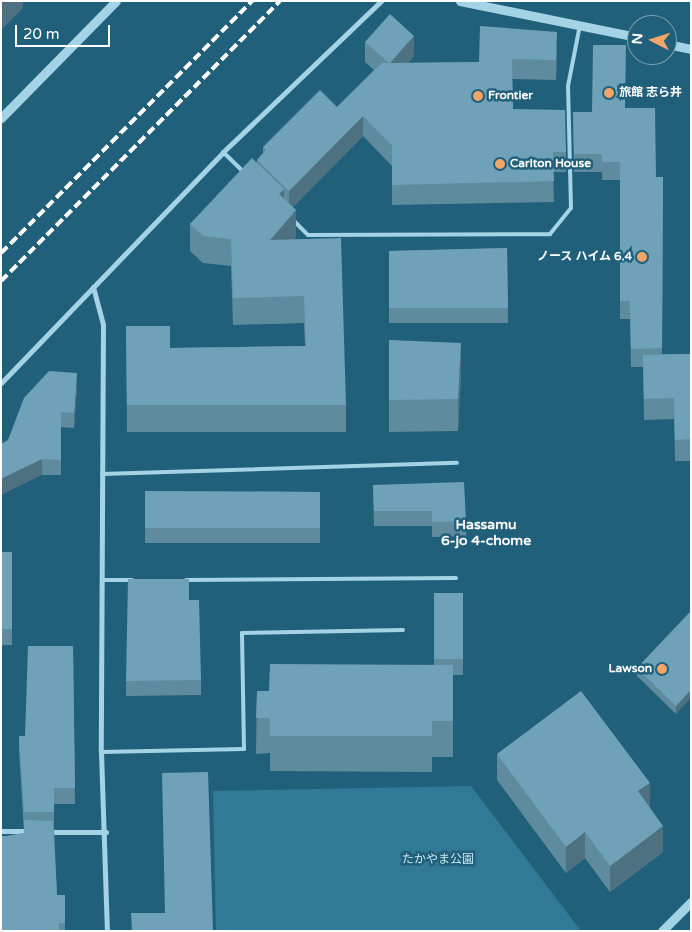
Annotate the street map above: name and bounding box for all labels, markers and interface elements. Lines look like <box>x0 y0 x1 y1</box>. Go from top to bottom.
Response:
scale bar <box>18 15 112 47</box>
north arrow <box>627 15 677 65</box>
text: 20 m <box>23 25 60 43</box>
text: N <box>629 32 647 45</box>
place label: 旅館 志ら井 <box>619 86 682 100</box>
marker: 旅館 志ら井 <box>603 87 615 99</box>
place label: Frontier <box>488 89 533 103</box>
marker: Frontier <box>472 90 484 102</box>
place label: Carlton House <box>510 157 591 171</box>
marker: Carlton House <box>494 158 506 170</box>
place label: ノース ハイム 6.4 <box>536 250 632 264</box>
marker: ノース ハイム 6.4 <box>636 251 648 263</box>
district label: Hassamu 6-jo 4-chome <box>441 517 531 550</box>
place label: Lawson <box>609 662 652 676</box>
marker: Lawson <box>656 663 668 675</box>
park label: たかやま公園 <box>402 853 474 867</box>

